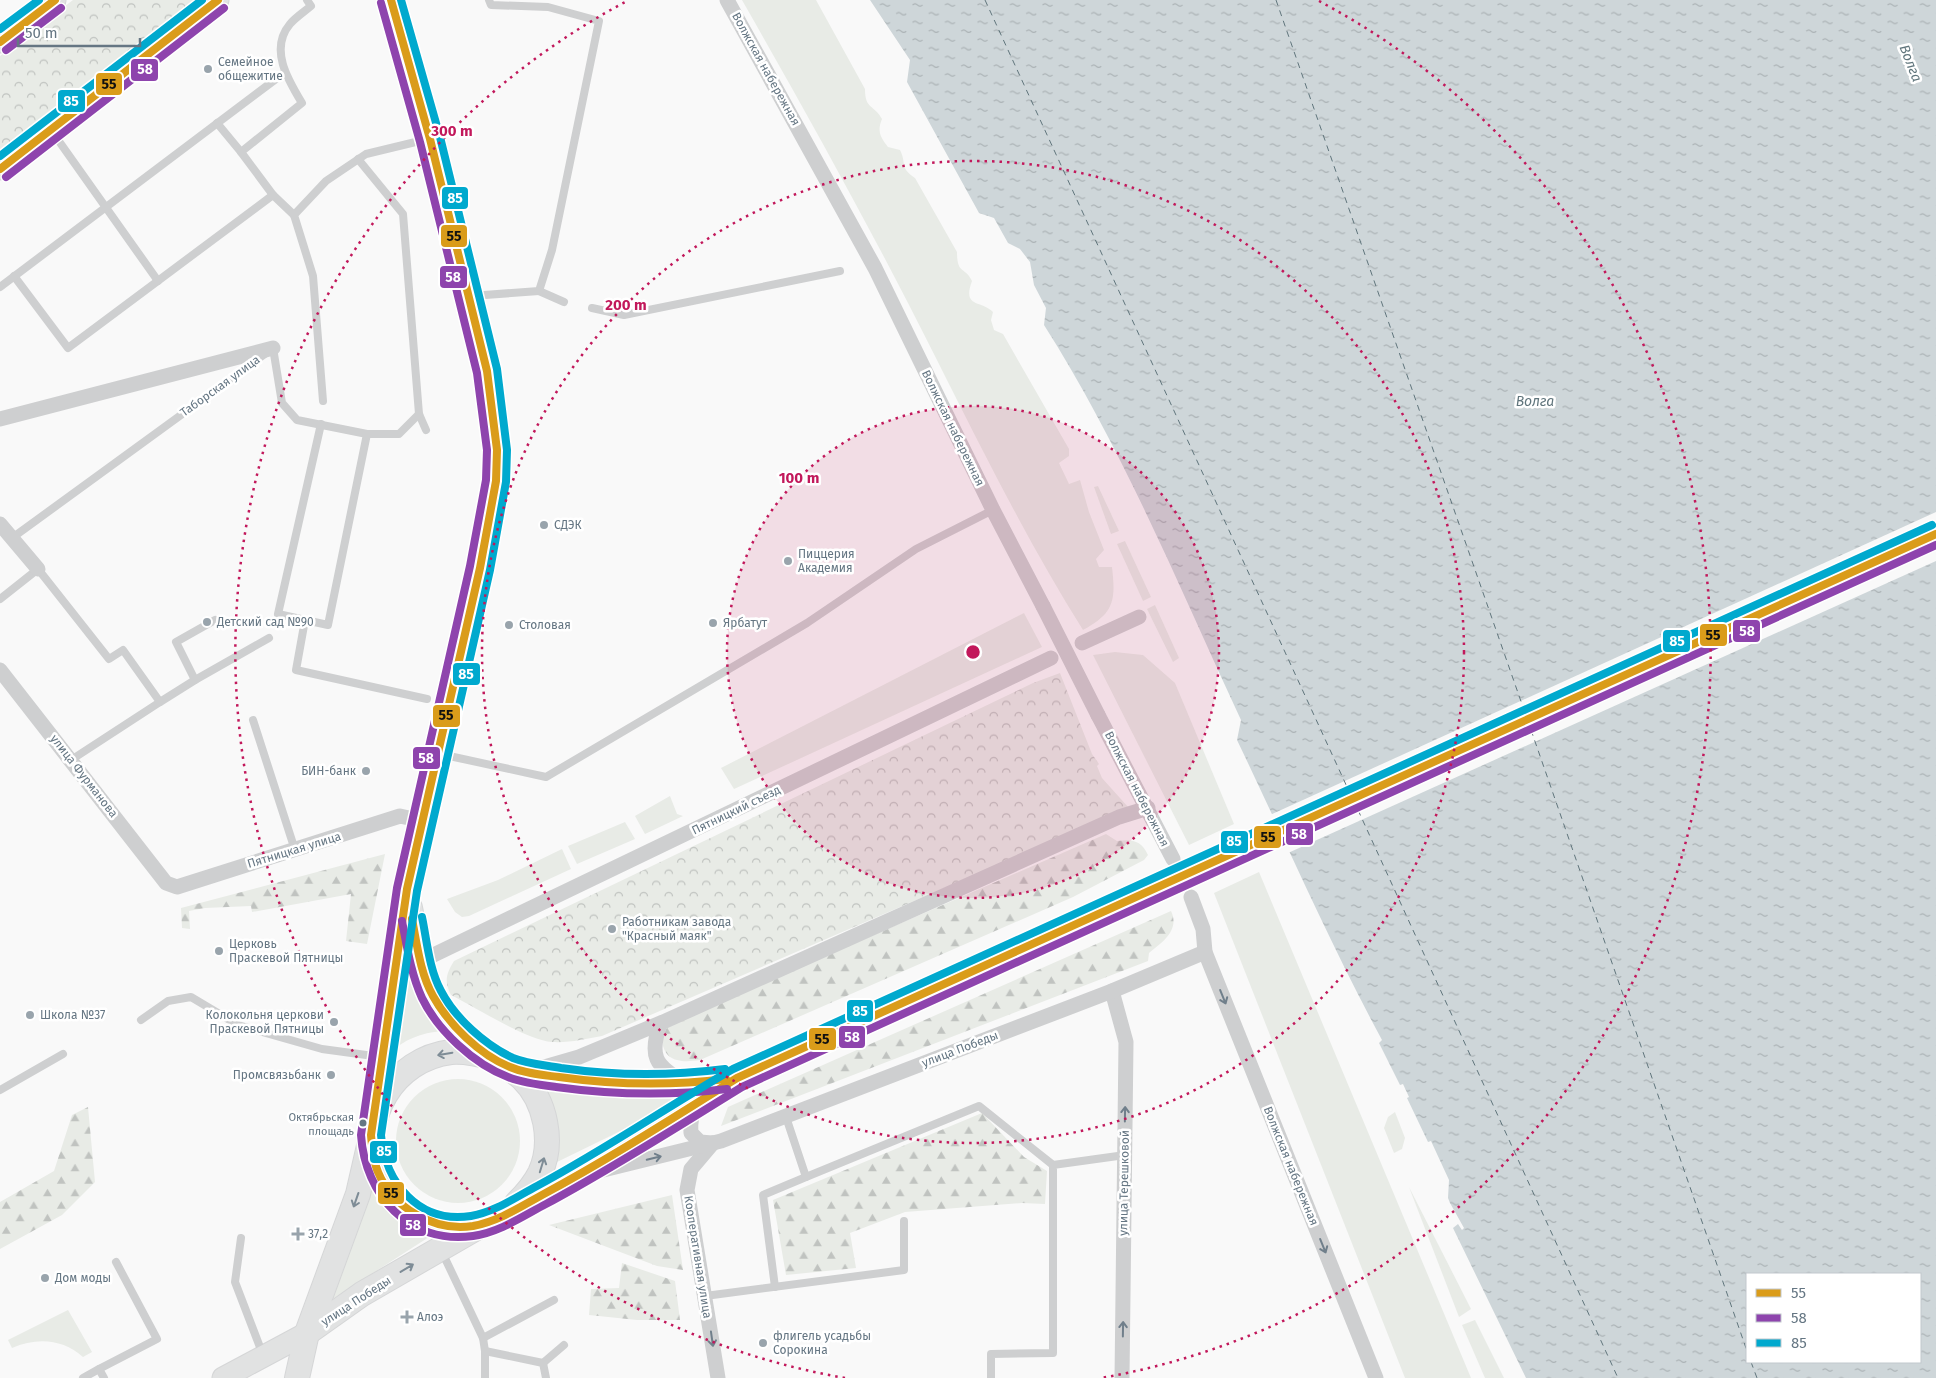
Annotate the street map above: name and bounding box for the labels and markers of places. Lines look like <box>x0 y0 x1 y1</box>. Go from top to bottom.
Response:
place label: Семейное общежитие <box>218 55 283 83</box>
marker: Семейное общежитие <box>202 63 214 75</box>
place label: СДЭК <box>554 518 582 532</box>
marker: СДЭК <box>538 519 550 531</box>
place label: Пиццерия Академия <box>798 547 855 575</box>
marker: Пиццерия Академия <box>782 555 794 567</box>
place label: Детский сад №90 <box>216 615 314 629</box>
marker: Детский сад №90 <box>201 616 213 628</box>
place label: Ярбатут <box>723 616 768 630</box>
marker: Ярбатут <box>707 617 719 629</box>
place label: Столовая <box>519 618 571 632</box>
marker: Столовая <box>503 619 515 631</box>
centre of rings <box>964 643 982 661</box>
place label: БИН-банк <box>301 764 357 778</box>
marker: БИН-банк <box>360 765 372 777</box>
place label: Работникам завода "Красный маяк" <box>622 915 731 943</box>
marker: Работникам завода "Красный маяк" <box>606 923 618 935</box>
place label: Церковь Праскевой Пятницы <box>229 937 343 965</box>
marker: Церковь Праскевой Пятницы <box>213 945 225 957</box>
place label: Школа №37 <box>40 1008 105 1022</box>
place label: Колокольня церкови Праскевой Пятницы <box>206 1008 324 1036</box>
marker: Школа №37 <box>24 1009 36 1021</box>
marker: Колокольня церкови Праскевой Пятницы <box>328 1016 340 1028</box>
place label: Промсвязьбанк <box>233 1068 322 1082</box>
marker: Промсвязьбанк <box>325 1069 337 1081</box>
place label: Октябрьская площадь <box>288 1111 354 1138</box>
marker: Октябрьская площадь <box>358 1118 368 1128</box>
place label: 37,2 <box>308 1227 328 1241</box>
marker: 37,2 <box>292 1228 304 1240</box>
place label: Дом моды <box>54 1271 111 1285</box>
marker: Дом моды <box>39 1272 51 1284</box>
place label: Алоэ <box>417 1310 443 1324</box>
marker: Алоэ <box>401 1311 413 1323</box>
place label: флигель усадьбы Сорокина <box>773 1329 871 1357</box>
marker: флигель усадьбы Сорокина <box>757 1337 769 1349</box>

